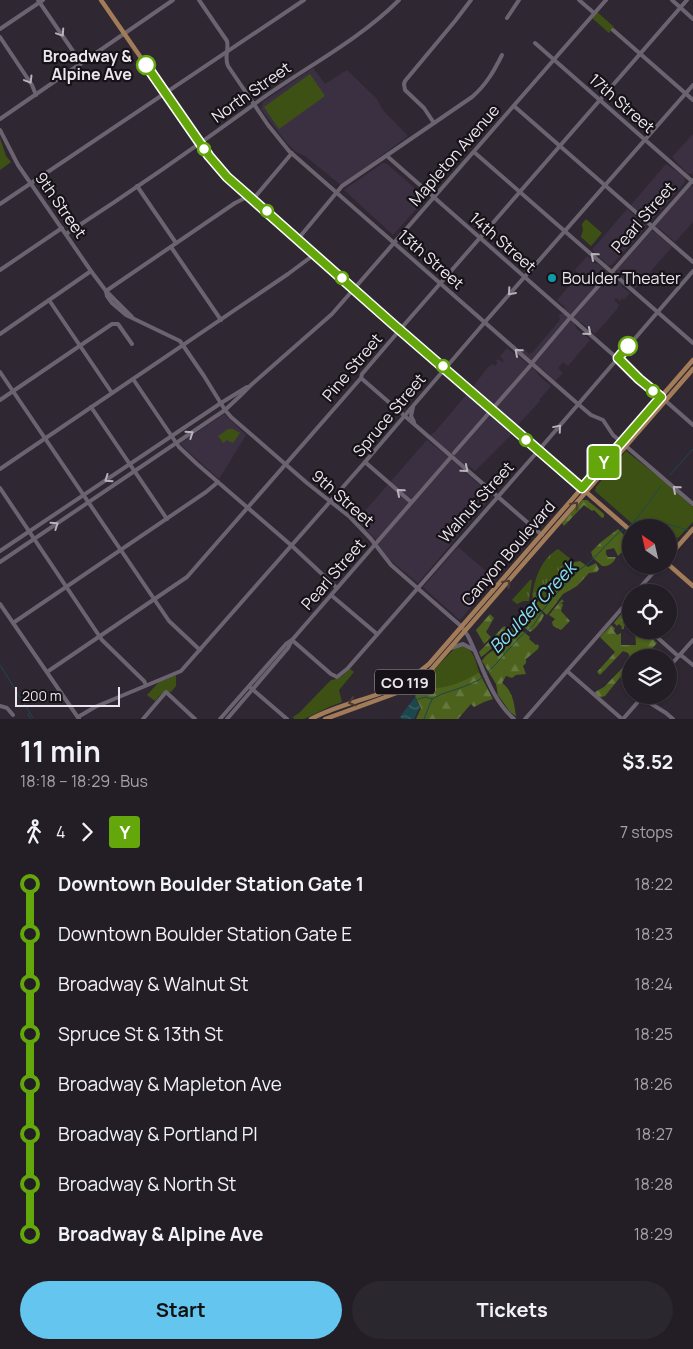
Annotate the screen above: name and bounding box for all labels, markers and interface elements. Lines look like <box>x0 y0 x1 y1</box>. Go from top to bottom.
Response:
one-way arrow <box>55 28 64 37</box>
place label: Broadway & Alpine Ave <box>43 45 132 85</box>
marker: Broadway & Alpine Ave <box>136 55 156 75</box>
street label: North Street <box>207 57 295 127</box>
street label: 17th Street <box>584 68 660 138</box>
one-way arrow <box>22 75 32 84</box>
street label: Mapleton Avenue <box>404 100 504 210</box>
unlabelled marker <box>197 142 211 156</box>
street label: 9th Street <box>30 168 92 242</box>
street label: Pearl Street <box>606 177 680 257</box>
unlabelled marker <box>260 204 274 218</box>
street label: 14th Street <box>465 207 541 277</box>
street label: 13th Street <box>393 224 469 294</box>
one-way arrow <box>591 253 600 262</box>
place label: Boulder Theater <box>562 267 681 289</box>
unlabelled marker <box>335 271 349 285</box>
marker: Boulder Theater <box>546 272 558 284</box>
one-way arrow <box>508 287 517 296</box>
one-way arrow <box>582 327 591 336</box>
street label: Pine Street <box>317 328 387 406</box>
unlabelled marker <box>618 336 638 356</box>
one-way arrow <box>514 349 523 358</box>
unlabelled marker <box>436 359 450 373</box>
street label: Spruce Street <box>348 369 430 461</box>
unlabelled marker <box>646 384 660 398</box>
one-way arrow <box>553 424 562 433</box>
one-way arrow <box>184 431 194 440</box>
unlabelled marker <box>519 433 533 447</box>
line badge: Y <box>588 446 620 478</box>
text: Y <box>598 450 610 474</box>
street label: Walnut Street <box>434 457 518 547</box>
one-way arrow <box>459 463 468 471</box>
street label: 9th Street <box>307 465 379 531</box>
one-way arrow <box>104 473 114 482</box>
one-way arrow <box>673 486 682 495</box>
one-way arrow <box>396 489 405 498</box>
street label: Canyon Boulevard <box>456 496 560 610</box>
one-way arrow <box>570 502 578 511</box>
north arrow <box>622 519 678 574</box>
map controls <box>622 519 677 704</box>
one-way arrow <box>49 522 59 531</box>
street label: Pearl Street <box>296 534 370 614</box>
water label: Boulder Creek <box>483 554 583 658</box>
one-way arrow <box>501 579 510 588</box>
button: locate <box>622 584 677 639</box>
button: layers <box>622 649 677 704</box>
road number: CO 119 <box>375 670 435 694</box>
scale bar <box>15 684 120 707</box>
text: 200 m <box>22 686 62 705</box>
one-way arrow <box>349 697 357 707</box>
text: 11 min <box>20 732 101 770</box>
text: $3.52 <box>622 749 673 775</box>
text: 18:18 – 18:29 · Bus <box>20 770 148 792</box>
icon: walk <box>20 818 48 846</box>
icon: forward <box>73 818 101 846</box>
text: Y <box>119 820 130 844</box>
text: 4 <box>56 821 65 843</box>
text: 7 stops <box>620 821 673 843</box>
text: Downtown Boulder Station Gate 1 <box>58 871 364 897</box>
text: 18:22 <box>634 873 673 895</box>
text: Downtown Boulder Station Gate E <box>58 921 352 947</box>
text: 18:23 <box>635 923 673 945</box>
text: Broadway & Walnut St <box>58 971 249 997</box>
text: 18:24 <box>634 973 673 995</box>
text: Spruce St & 13th St <box>58 1021 223 1047</box>
text: 18:25 <box>634 1023 673 1045</box>
text: Broadway & Mapleton Ave <box>58 1071 282 1097</box>
text: 18:26 <box>634 1073 673 1095</box>
text: Broadway & Portland Pl <box>58 1121 258 1147</box>
text: 18:27 <box>636 1123 673 1145</box>
text: Broadway & North St <box>58 1171 236 1197</box>
text: 18:28 <box>634 1173 673 1195</box>
text: Broadway & Alpine Ave <box>58 1221 263 1247</box>
text: 18:29 <box>634 1223 673 1245</box>
button: Start <box>20 1281 342 1339</box>
button: Tickets <box>352 1281 673 1339</box>

